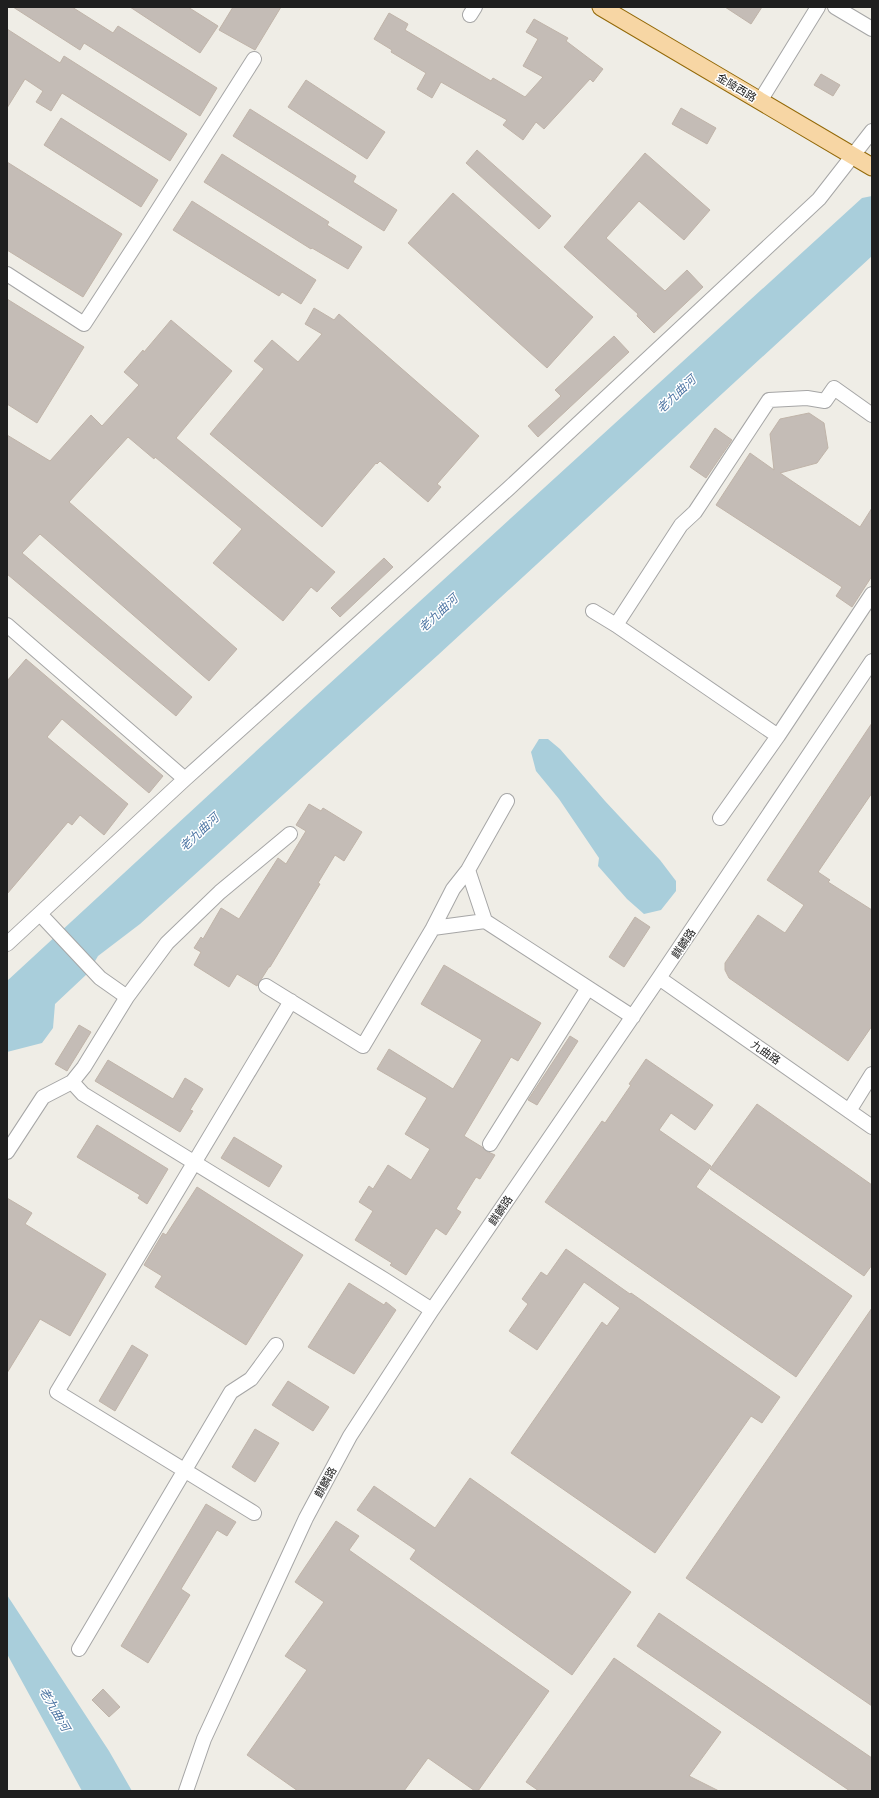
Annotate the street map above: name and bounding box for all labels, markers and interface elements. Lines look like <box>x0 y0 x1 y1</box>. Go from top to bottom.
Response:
street label: 金陵西路 <box>714 69 760 105</box>
water label: 老九曲河 <box>653 370 701 417</box>
water label: 老九曲河 <box>415 589 463 636</box>
water label: 老九曲河 <box>176 808 224 855</box>
street label: 麒麟路 <box>668 925 698 961</box>
street label: 九曲路 <box>748 1036 784 1068</box>
street label: 麒麟路 <box>485 1192 515 1228</box>
street label: 麒麟路 <box>310 1464 340 1500</box>
water label: 老九曲河 <box>36 1684 75 1736</box>

